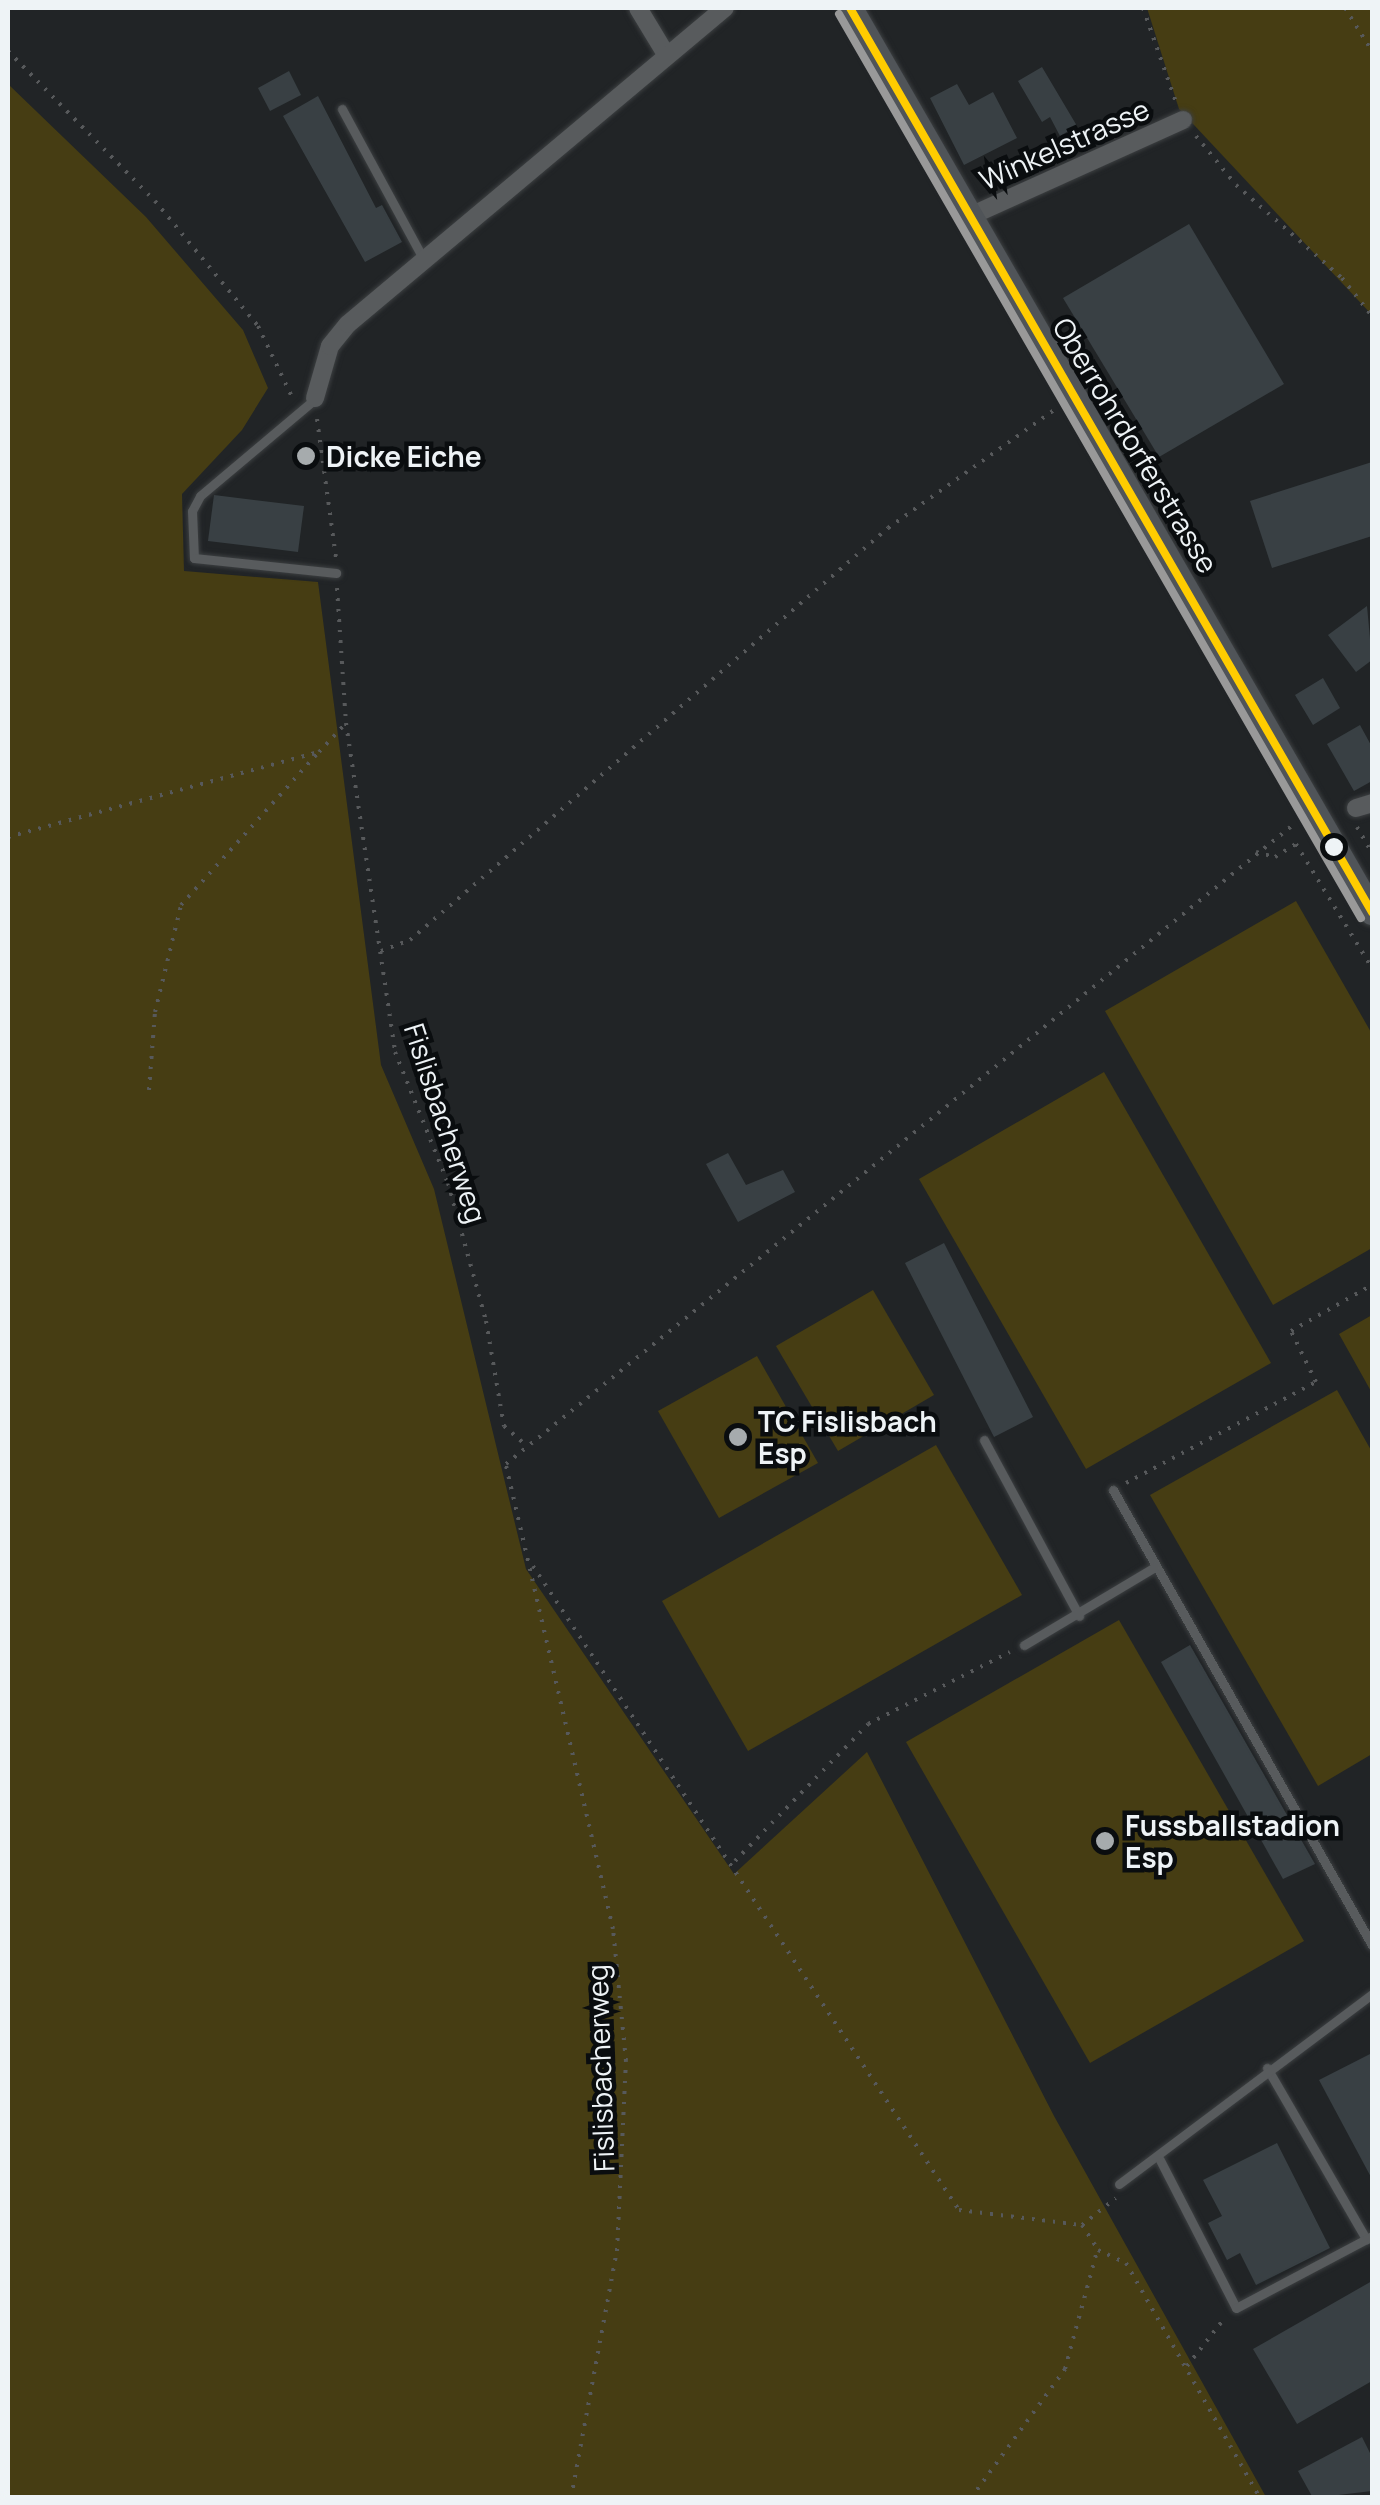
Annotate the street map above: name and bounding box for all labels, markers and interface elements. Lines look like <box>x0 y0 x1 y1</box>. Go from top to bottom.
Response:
street label: Winkelstrasse <box>974 92 1154 196</box>
street label: Oberrohrdorferstrasse <box>1047 311 1225 579</box>
place label: Dicke Eiche <box>326 439 482 473</box>
marker: Dicke Eiche <box>295 445 317 467</box>
unlabelled marker <box>1324 837 1344 857</box>
street label: Fislisbacherweg <box>398 1019 494 1227</box>
place label: TC Fislisbach Esp <box>758 1404 937 1470</box>
marker: TC Fislisbach Esp <box>727 1426 749 1448</box>
place label: Fussballstadion Esp <box>1125 1808 1340 1874</box>
marker: Fussballstadion Esp <box>1094 1830 1116 1852</box>
street label: Fislisbacherweg <box>580 1964 620 2172</box>

